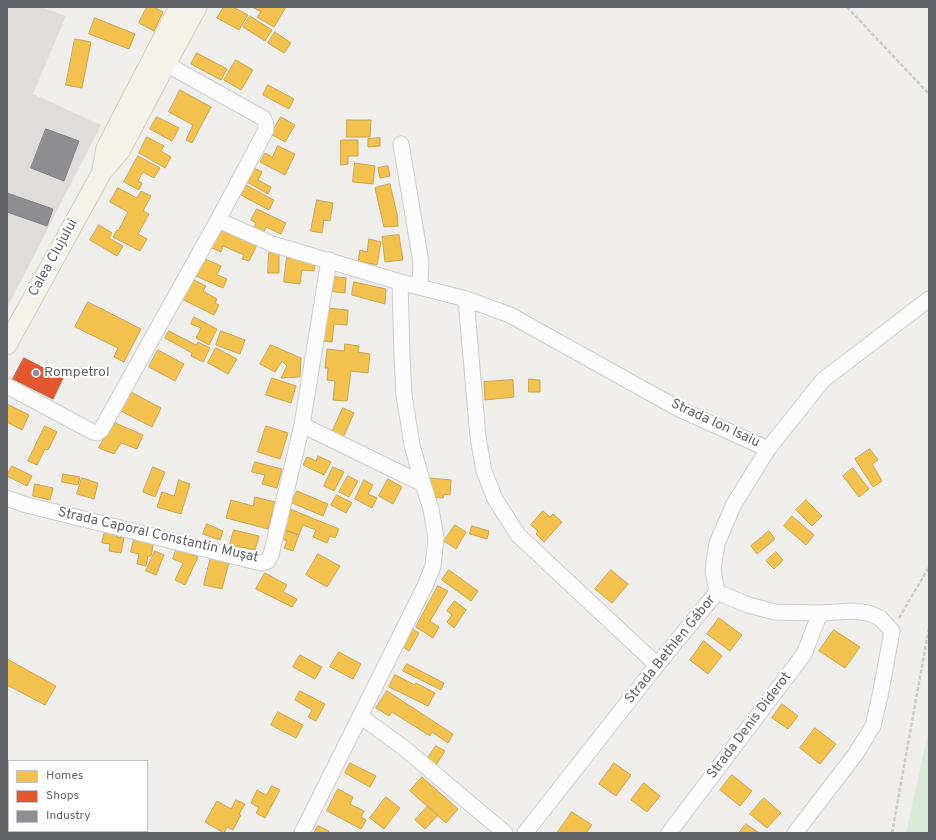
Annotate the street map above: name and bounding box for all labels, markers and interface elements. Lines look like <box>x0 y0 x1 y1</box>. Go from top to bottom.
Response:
street label: Calea Clujului <box>26 216 82 300</box>
place label: Rompetrol <box>44 365 110 381</box>
marker: Rompetrol <box>31 368 41 378</box>
street label: Strada Ion Isaiu <box>668 396 762 452</box>
street label: Strada Caporal Constantin Mușat <box>56 505 260 567</box>
street label: Strada Bethlen Gábor <box>622 592 720 708</box>
street label: Strada Denis Diderot <box>704 669 796 783</box>
legend <box>8 760 148 832</box>
text: Homes <box>46 768 83 784</box>
text: Shops <box>46 788 79 804</box>
text: Industry <box>46 808 91 824</box>

